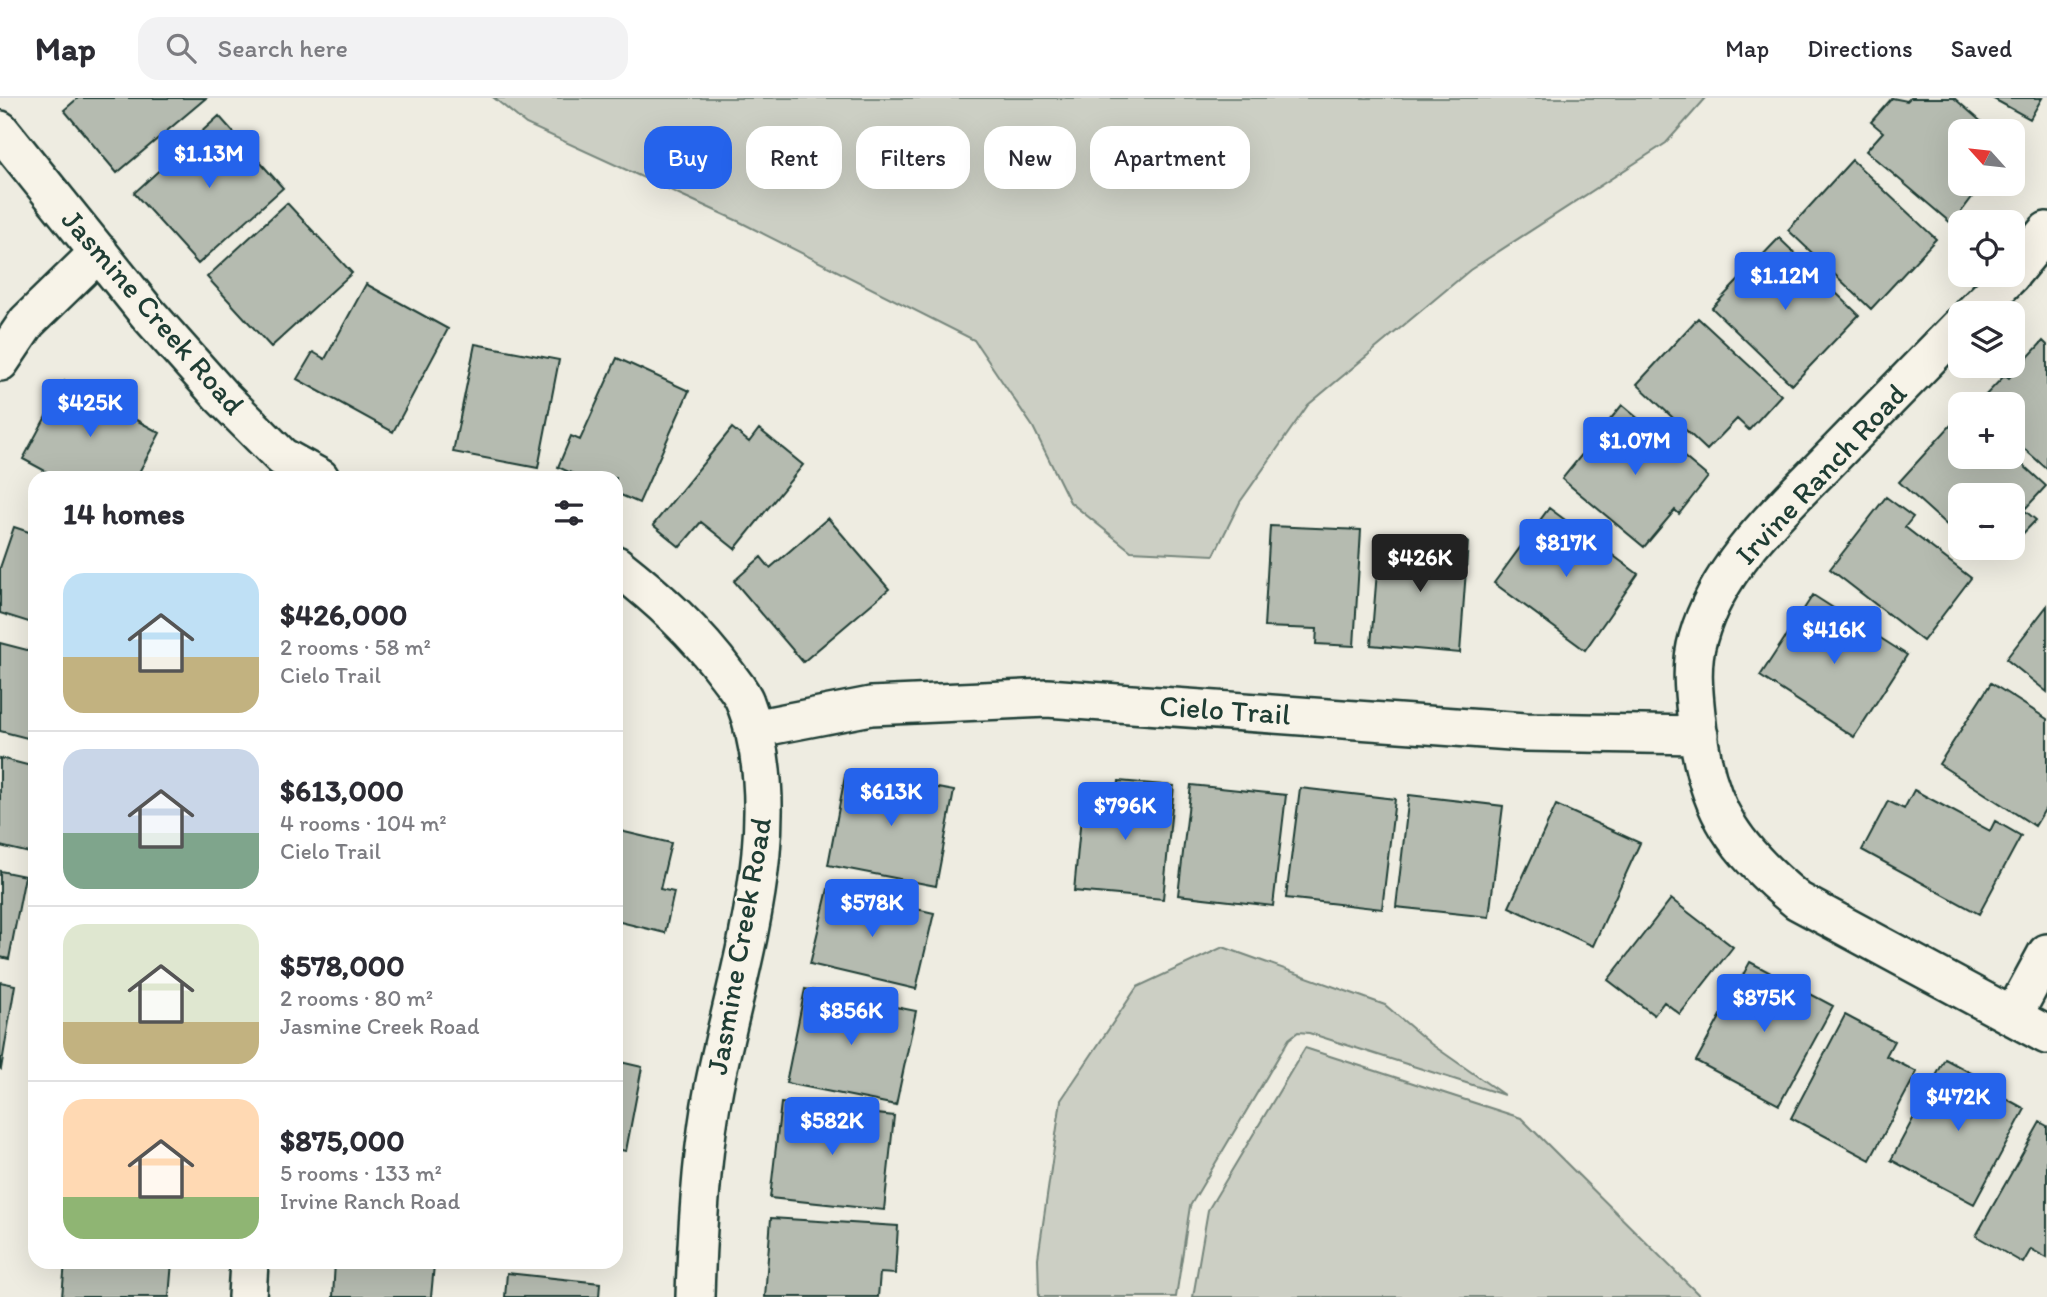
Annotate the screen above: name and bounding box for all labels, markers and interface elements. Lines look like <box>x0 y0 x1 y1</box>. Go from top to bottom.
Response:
search box <box>138 17 628 80</box>
text: Map <box>35 29 96 68</box>
icon: search <box>162 29 200 67</box>
text: Search here <box>218 32 348 64</box>
text: Map <box>1725 34 1769 63</box>
text: Directions <box>1807 34 1913 63</box>
text: Saved <box>1951 34 2012 63</box>
north arrow <box>1948 119 2025 196</box>
map controls <box>1948 119 2025 560</box>
chip: Buy <box>644 126 732 189</box>
chip: Rent <box>746 126 842 189</box>
chip: Filters <box>856 126 970 189</box>
chip: New <box>984 126 1076 189</box>
chip: Apartment <box>1090 126 1250 189</box>
pin: $1.13M <box>152 130 266 190</box>
text: $1.13M <box>174 139 244 167</box>
street label: Jasmine Creek Road <box>54 201 253 422</box>
button: locate <box>1948 210 2025 287</box>
pin: $1.12M <box>1728 252 1842 312</box>
text: $1.12M <box>1751 261 1819 289</box>
button: layers <box>1948 301 2025 378</box>
street label: Irvine Ranch Road <box>1727 375 1915 572</box>
pin: $425K <box>41 380 139 439</box>
text: $425K <box>58 388 122 416</box>
button: + <box>1948 392 2025 469</box>
pin: $1.07M <box>1578 418 1692 477</box>
text: $1.07M <box>1599 426 1671 454</box>
button: − <box>1948 483 2025 560</box>
icon: filters <box>550 494 588 532</box>
text: 14 homes <box>63 495 185 532</box>
pin: $817K <box>1517 519 1615 579</box>
text: $817K <box>1535 528 1597 556</box>
pin: $426K <box>1371 534 1469 594</box>
text: $426K <box>1388 543 1452 571</box>
text: $426,000 <box>280 596 407 633</box>
icon: home <box>119 601 203 685</box>
pin: $416K <box>1785 606 1883 666</box>
text: $416K <box>1802 615 1866 643</box>
text: 2 rooms · 58 m² <box>280 633 431 661</box>
text: Cielo Trail <box>280 661 381 689</box>
street label: Cielo Trail <box>1158 686 1292 733</box>
pin: $613K <box>842 768 940 828</box>
text: $613,000 <box>280 772 404 809</box>
icon: home <box>119 777 203 861</box>
text: $613K <box>860 777 922 805</box>
pin: $796K <box>1076 782 1174 842</box>
text: $796K <box>1094 791 1156 819</box>
text: 4 rooms · 104 m² <box>280 809 447 837</box>
street label: Jasmine Creek Road <box>698 814 779 1077</box>
text: Cielo Trail <box>280 837 381 865</box>
pin: $578K <box>823 880 921 939</box>
text: $578K <box>841 888 903 916</box>
text: $578,000 <box>280 947 405 984</box>
icon: home <box>119 952 203 1036</box>
pin: $875K <box>1715 974 1813 1034</box>
text: $875K <box>1733 983 1795 1011</box>
text: 2 rooms · 80 m² <box>280 984 433 1012</box>
pin: $856K <box>802 988 900 1047</box>
text: $856K <box>819 996 883 1024</box>
text: Jasmine Creek Road <box>280 1012 480 1040</box>
pin: $472K <box>1909 1074 2007 1133</box>
text: $472K <box>1926 1082 1990 1110</box>
pin: $582K <box>783 1098 881 1157</box>
text: $582K <box>800 1106 864 1134</box>
text: $875,000 <box>280 1122 405 1159</box>
icon: home <box>119 1127 203 1211</box>
text: 5 rooms · 133 m² <box>280 1159 442 1187</box>
text: Irvine Ranch Road <box>280 1187 460 1215</box>

